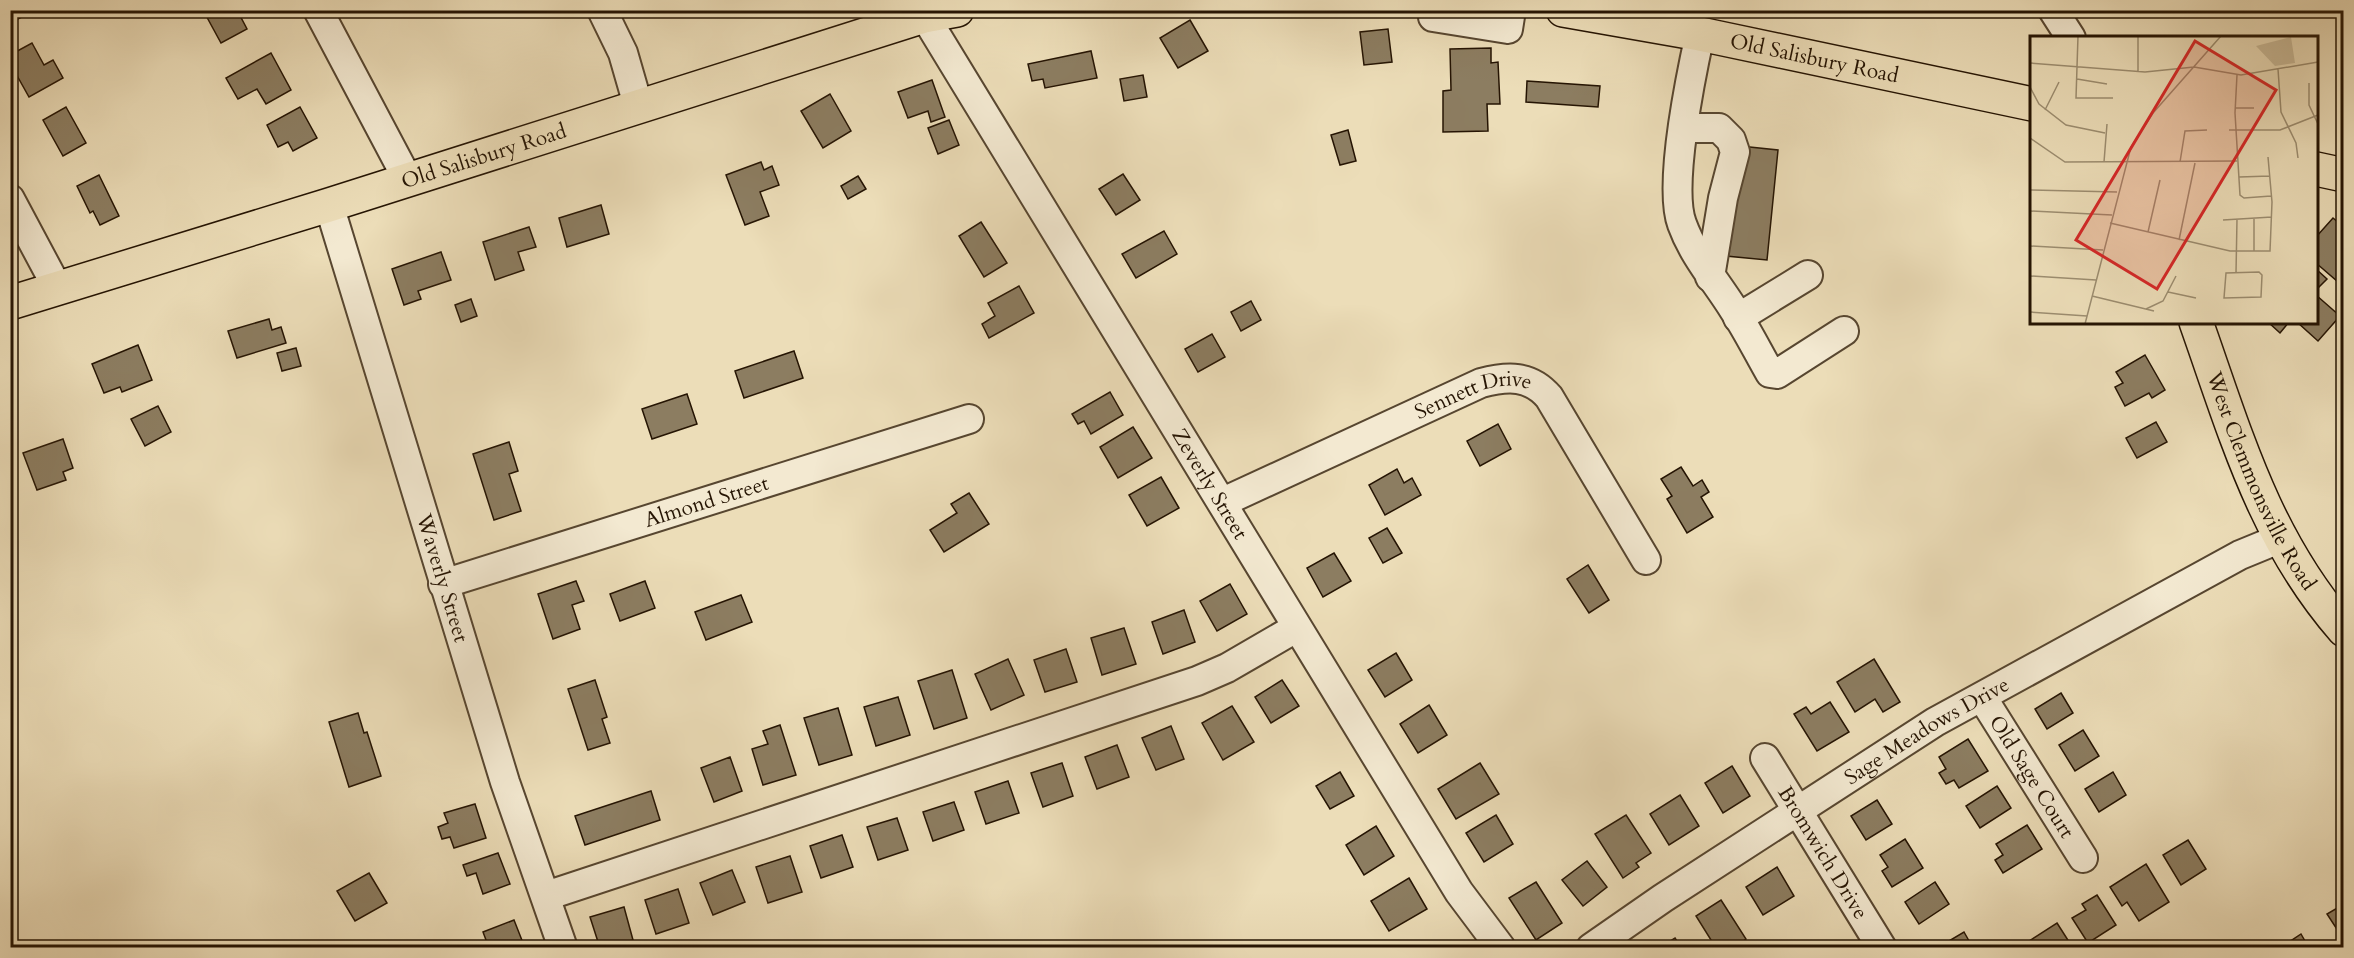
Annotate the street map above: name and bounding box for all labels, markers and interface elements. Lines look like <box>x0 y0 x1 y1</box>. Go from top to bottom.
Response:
street label: Old Salisbury Road <box>1727 27 1901 91</box>
inset map <box>2030 36 2318 324</box>
street label: Old Salisbury Road <box>398 117 570 196</box>
street label: Sennett Drive <box>1410 364 1536 427</box>
street label: West Clemmonsville Road <box>2199 367 2323 596</box>
street label: Zeverly Street <box>1165 423 1255 545</box>
street label: Almond Street <box>641 469 773 535</box>
street label: Waverly Street <box>409 509 476 646</box>
street label: Sage Meadows Drive <box>1839 670 2014 792</box>
street label: Old Sage Court <box>1982 710 2081 844</box>
street label: Bromwich Drive <box>1771 781 1875 925</box>

